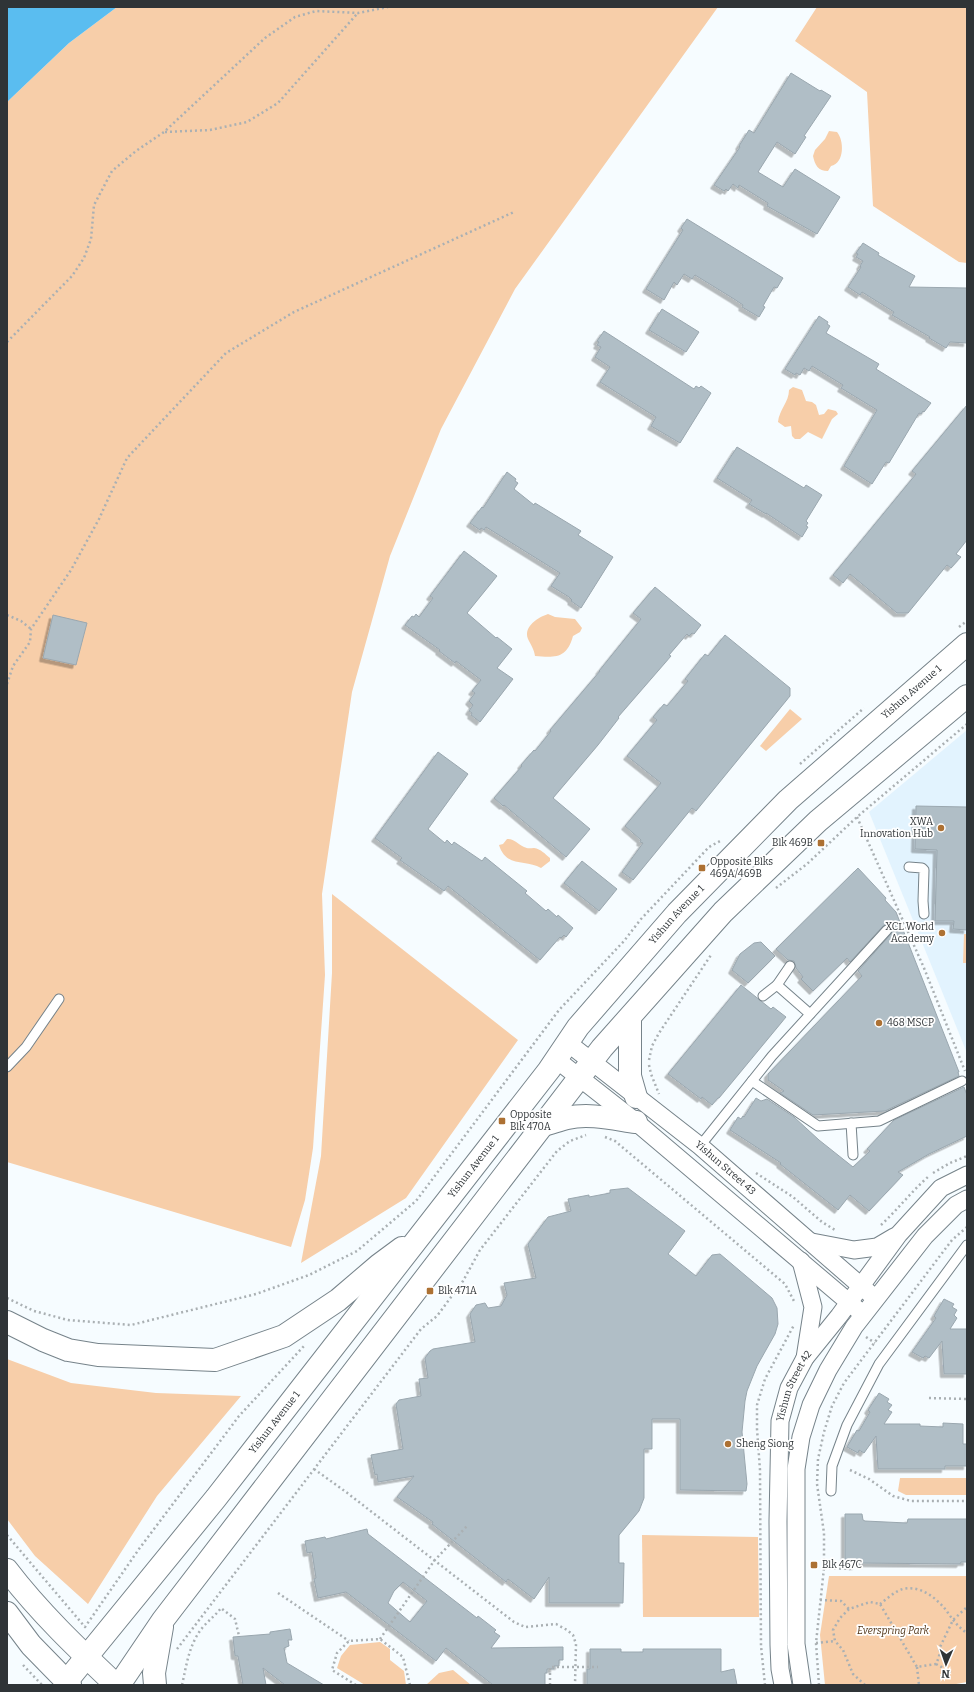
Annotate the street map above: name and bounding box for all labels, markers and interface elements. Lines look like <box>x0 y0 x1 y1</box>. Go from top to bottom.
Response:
street label: Yishun Avenue 1 <box>879 663 944 722</box>
place label: XWA Innovation Hub <box>860 816 934 840</box>
marker: XWA Innovation Hub <box>936 823 946 833</box>
place label: Blk 469B <box>772 837 813 849</box>
marker: Blk 469B <box>816 838 826 848</box>
place label: Opposite Blks 469A/469B <box>710 856 773 880</box>
marker: Opposite Blks 469A/469B <box>697 863 707 873</box>
street label: Yishun Avenue 1 <box>647 883 707 947</box>
place label: XCL World Academy <box>885 921 935 945</box>
marker: XCL World Academy <box>937 928 947 938</box>
place label: 468 MSCP <box>887 1017 934 1029</box>
marker: 468 MSCP <box>874 1018 884 1028</box>
place label: Opposite Blk 470A <box>510 1109 552 1133</box>
marker: Opposite Blk 470A <box>497 1116 507 1126</box>
street label: Yishun Avenue 1 <box>446 1133 502 1200</box>
street label: Yishun Street 43 <box>693 1138 758 1198</box>
place label: Blk 471A <box>438 1285 478 1297</box>
marker: Blk 471A <box>425 1286 435 1296</box>
street label: Yishun Street 42 <box>774 1348 814 1423</box>
street label: Yishun Avenue 1 <box>247 1389 303 1456</box>
place label: Sheng Siong <box>736 1438 794 1450</box>
marker: Sheng Siong <box>723 1439 733 1449</box>
place label: Blk 467C <box>822 1559 862 1571</box>
marker: Blk 467C <box>809 1560 819 1570</box>
park label: Everspring Park <box>857 1625 929 1637</box>
north arrow <box>926 1644 966 1684</box>
text: N <box>941 1667 950 1680</box>

